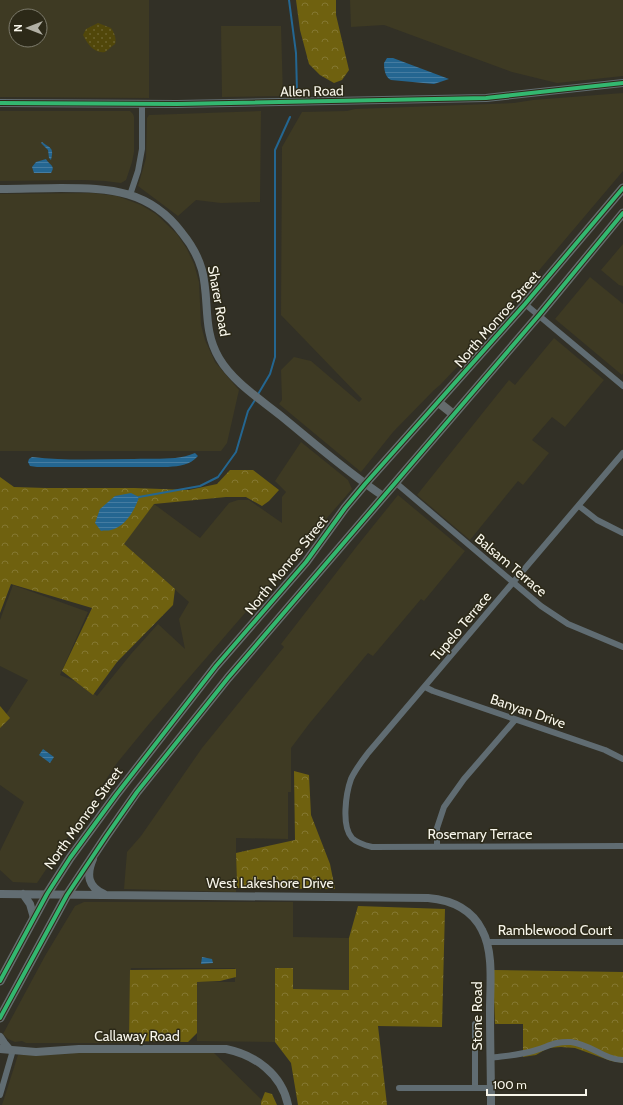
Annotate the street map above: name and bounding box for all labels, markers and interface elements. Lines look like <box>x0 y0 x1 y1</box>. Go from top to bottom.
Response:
north arrow <box>8 8 48 48</box>
text: N <box>11 24 25 32</box>
street label: Allen Road <box>280 81 344 101</box>
street label: Sharer Road <box>204 264 234 338</box>
street label: North Monroe Street <box>450 267 544 371</box>
street label: North Monroe Street <box>241 512 332 618</box>
street label: Balsam Terrace <box>471 530 551 600</box>
street label: Tupelo Terrace <box>427 588 495 664</box>
street label: Banyan Drive <box>488 690 568 732</box>
street label: North Monroe Street <box>40 763 126 873</box>
street label: Rosemary Terrace <box>428 825 532 843</box>
street label: West Lakeshore Drive <box>206 874 334 892</box>
street label: Ramblewood Court <box>498 921 613 939</box>
street label: Stone Road <box>468 982 486 1050</box>
street label: Callaway Road <box>94 1027 180 1045</box>
scale bar <box>487 1071 586 1097</box>
text: 100 m <box>493 1077 527 1092</box>

